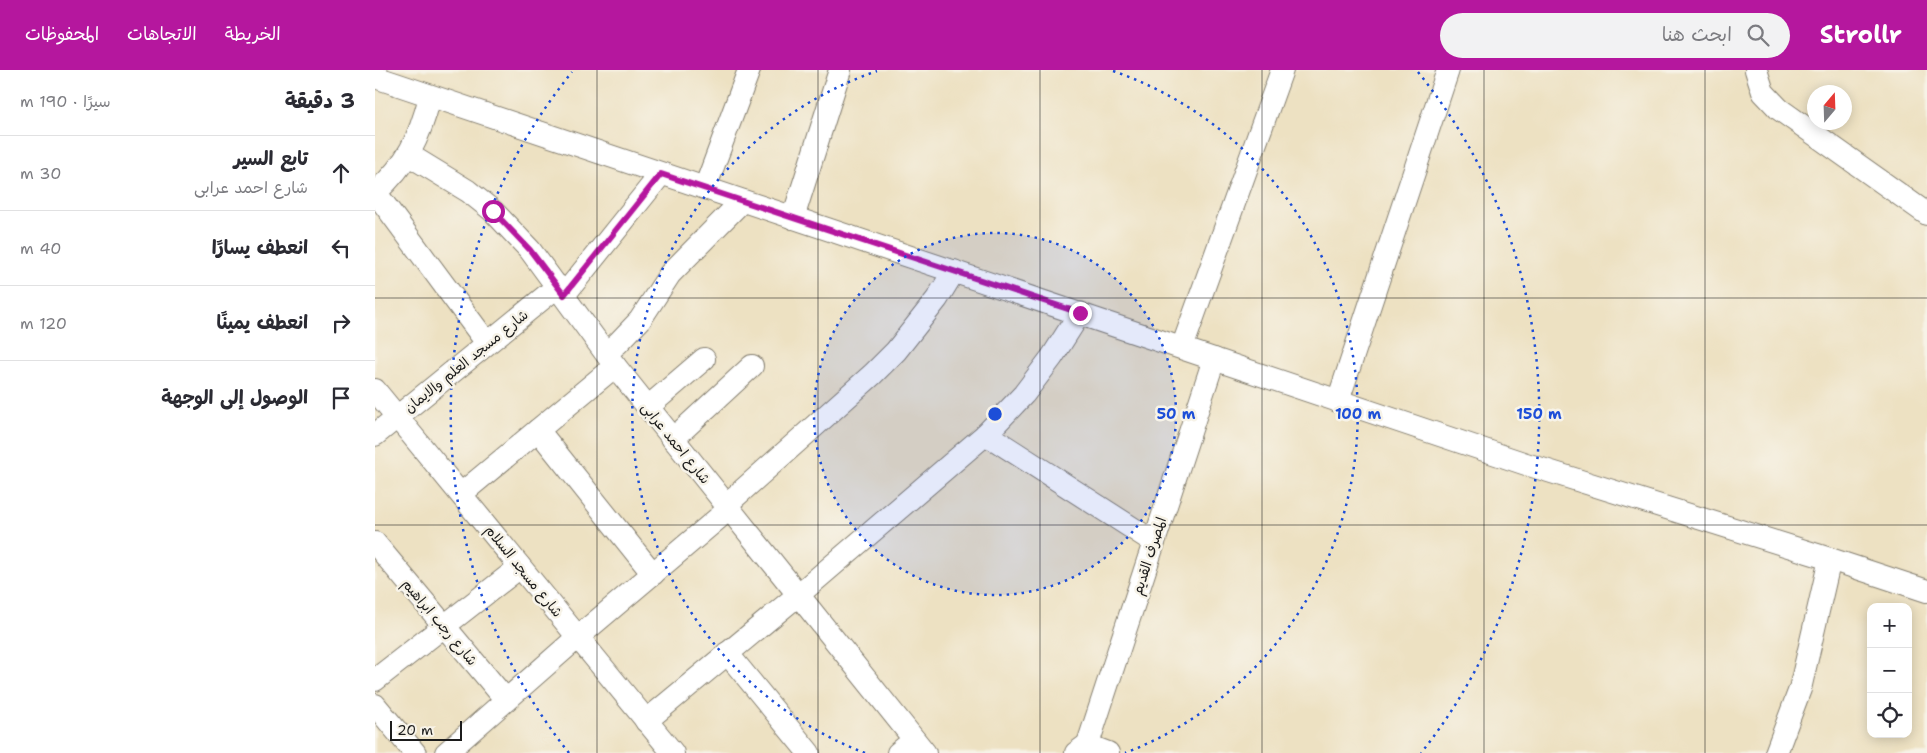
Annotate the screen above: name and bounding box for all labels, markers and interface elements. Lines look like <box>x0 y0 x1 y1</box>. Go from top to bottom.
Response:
search box <box>1440 13 1790 58</box>
text: Strollr <box>1820 19 1902 51</box>
icon: search <box>1744 21 1772 49</box>
text: المحفوظات <box>25 22 99 46</box>
text: الاتجاهات <box>127 22 197 46</box>
text: الخريطة <box>225 22 281 46</box>
text: ابحث هنا <box>1662 22 1732 47</box>
north arrow <box>1807 85 1852 130</box>
text: 3 دقيقة <box>285 87 355 115</box>
text: سيرًا · 190 m <box>20 91 111 112</box>
text: تابع السير <box>234 146 308 171</box>
icon: ahead <box>327 159 355 187</box>
text: 30 m <box>20 163 61 184</box>
text: شارع احمد عرابى <box>194 177 308 198</box>
route start <box>482 200 505 223</box>
icon: left <box>327 234 355 262</box>
text: انعطف يسارًا <box>212 235 308 260</box>
text: 40 m <box>20 238 62 259</box>
route end <box>1069 302 1092 325</box>
street label: شارع مسجد العلم والايمان <box>400 306 533 418</box>
icon: right <box>327 309 355 337</box>
text: انعطف يمينًا <box>217 310 308 335</box>
text: 120 m <box>20 313 67 334</box>
icon: arrive <box>327 384 355 412</box>
text: الوصول إلى الوجهة <box>161 385 308 410</box>
street label: شارع احمد عرابى <box>637 399 714 488</box>
text: 50 m <box>1157 404 1196 424</box>
text: 100 m <box>1335 404 1381 424</box>
text: 150 m <box>1516 404 1562 424</box>
centre of rings <box>986 405 1004 423</box>
street label: المصرف القديم <box>1128 515 1172 598</box>
street label: شارع مسجد السلام <box>480 521 567 622</box>
street label: شارع رجب ابراهيم <box>397 575 482 670</box>
map controls <box>1867 603 1912 738</box>
button: + <box>1867 603 1912 648</box>
button: − <box>1867 648 1912 693</box>
button: locate <box>1867 693 1912 738</box>
scale bar <box>390 718 463 741</box>
text: 20 m <box>397 721 433 739</box>

